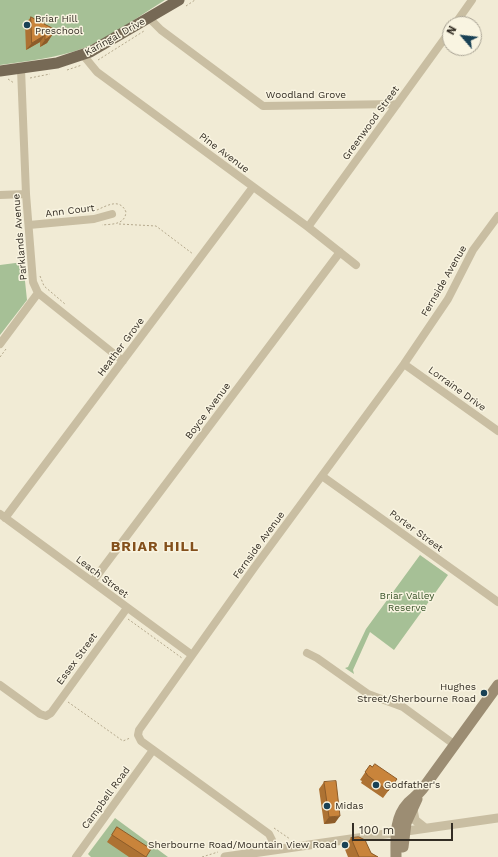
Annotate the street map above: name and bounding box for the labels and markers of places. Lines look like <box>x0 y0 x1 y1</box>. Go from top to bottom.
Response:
place label: Briar Hill Preschool <box>35 13 83 36</box>
marker: Briar Hill Preschool <box>22 20 32 30</box>
place label: Hughes Street/Sherbourne Road <box>357 681 476 704</box>
marker: Hughes Street/Sherbourne Road <box>479 688 489 698</box>
place label: Godfather's <box>384 779 440 791</box>
marker: Godfather's <box>371 780 381 790</box>
place label: Midas <box>335 800 363 812</box>
marker: Midas <box>322 801 332 811</box>
place label: Sherbourne Road/Mountain View Road <box>148 839 337 851</box>
marker: Sherbourne Road/Mountain View Road <box>340 840 350 850</box>

